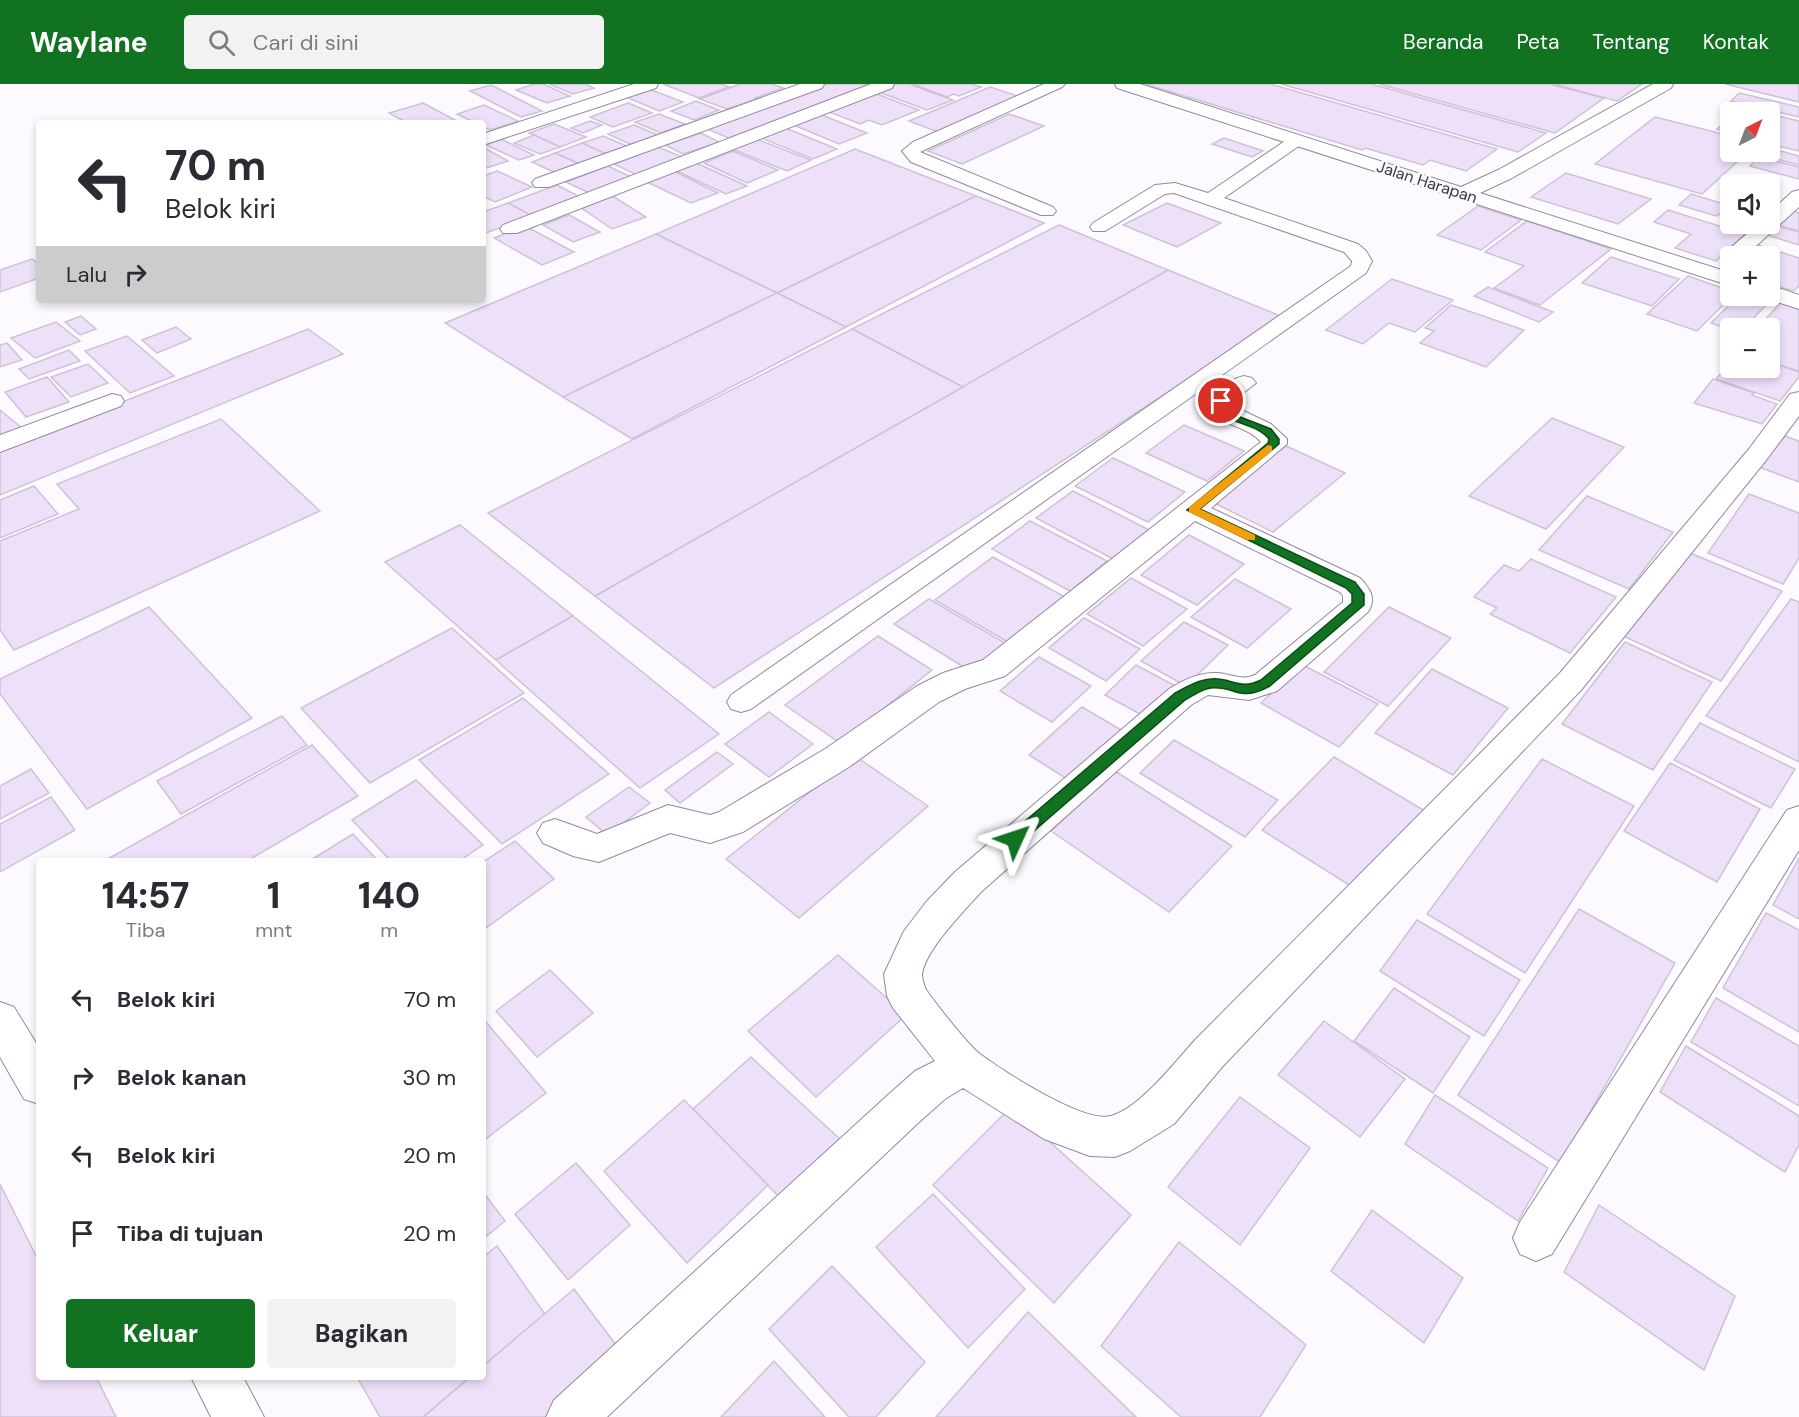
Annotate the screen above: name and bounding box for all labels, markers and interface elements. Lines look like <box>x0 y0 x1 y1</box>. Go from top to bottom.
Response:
search box <box>184 15 604 69</box>
text: Waylane <box>30 24 148 61</box>
icon: search <box>205 26 238 59</box>
text: Cari di sini <box>253 28 359 57</box>
text: Beranda <box>1403 28 1484 56</box>
text: Peta <box>1517 28 1559 56</box>
text: Tentang <box>1592 28 1670 56</box>
text: Kontak <box>1703 28 1769 56</box>
north arrow <box>1720 102 1780 162</box>
map controls <box>1720 102 1780 378</box>
text: 70 m <box>165 138 266 193</box>
icon: left <box>66 144 144 222</box>
street label: Jalan Harapan <box>1374 156 1480 208</box>
button: sound <box>1720 174 1780 234</box>
text: Belok kiri <box>165 191 276 226</box>
button: + <box>1720 246 1780 306</box>
icon: right <box>119 258 152 291</box>
text: Lalu <box>66 260 107 289</box>
button: − <box>1720 318 1780 378</box>
pin <box>1195 375 1246 426</box>
icon: arrive <box>1204 384 1237 417</box>
position arrow <box>983 807 1047 871</box>
text: 14:57 <box>102 872 189 919</box>
text: 1 <box>267 872 280 919</box>
text: 140 <box>358 872 420 919</box>
text: Tiba <box>126 917 165 943</box>
text: mnt <box>255 917 292 943</box>
text: m <box>380 917 398 943</box>
icon: left <box>66 983 99 1016</box>
text: Belok kiri <box>117 985 215 1014</box>
text: 70 m <box>404 985 456 1014</box>
icon: right <box>66 1061 99 1094</box>
text: Belok kanan <box>117 1063 247 1092</box>
text: 30 m <box>402 1063 456 1092</box>
icon: left <box>66 1139 99 1172</box>
text: Belok kiri <box>117 1141 215 1170</box>
text: 20 m <box>403 1141 456 1170</box>
icon: arrive <box>66 1217 99 1250</box>
text: Tiba di tujuan <box>117 1219 263 1248</box>
text: 20 m <box>403 1219 456 1248</box>
button: Keluar <box>66 1299 255 1368</box>
button: Bagikan <box>267 1299 456 1368</box>

